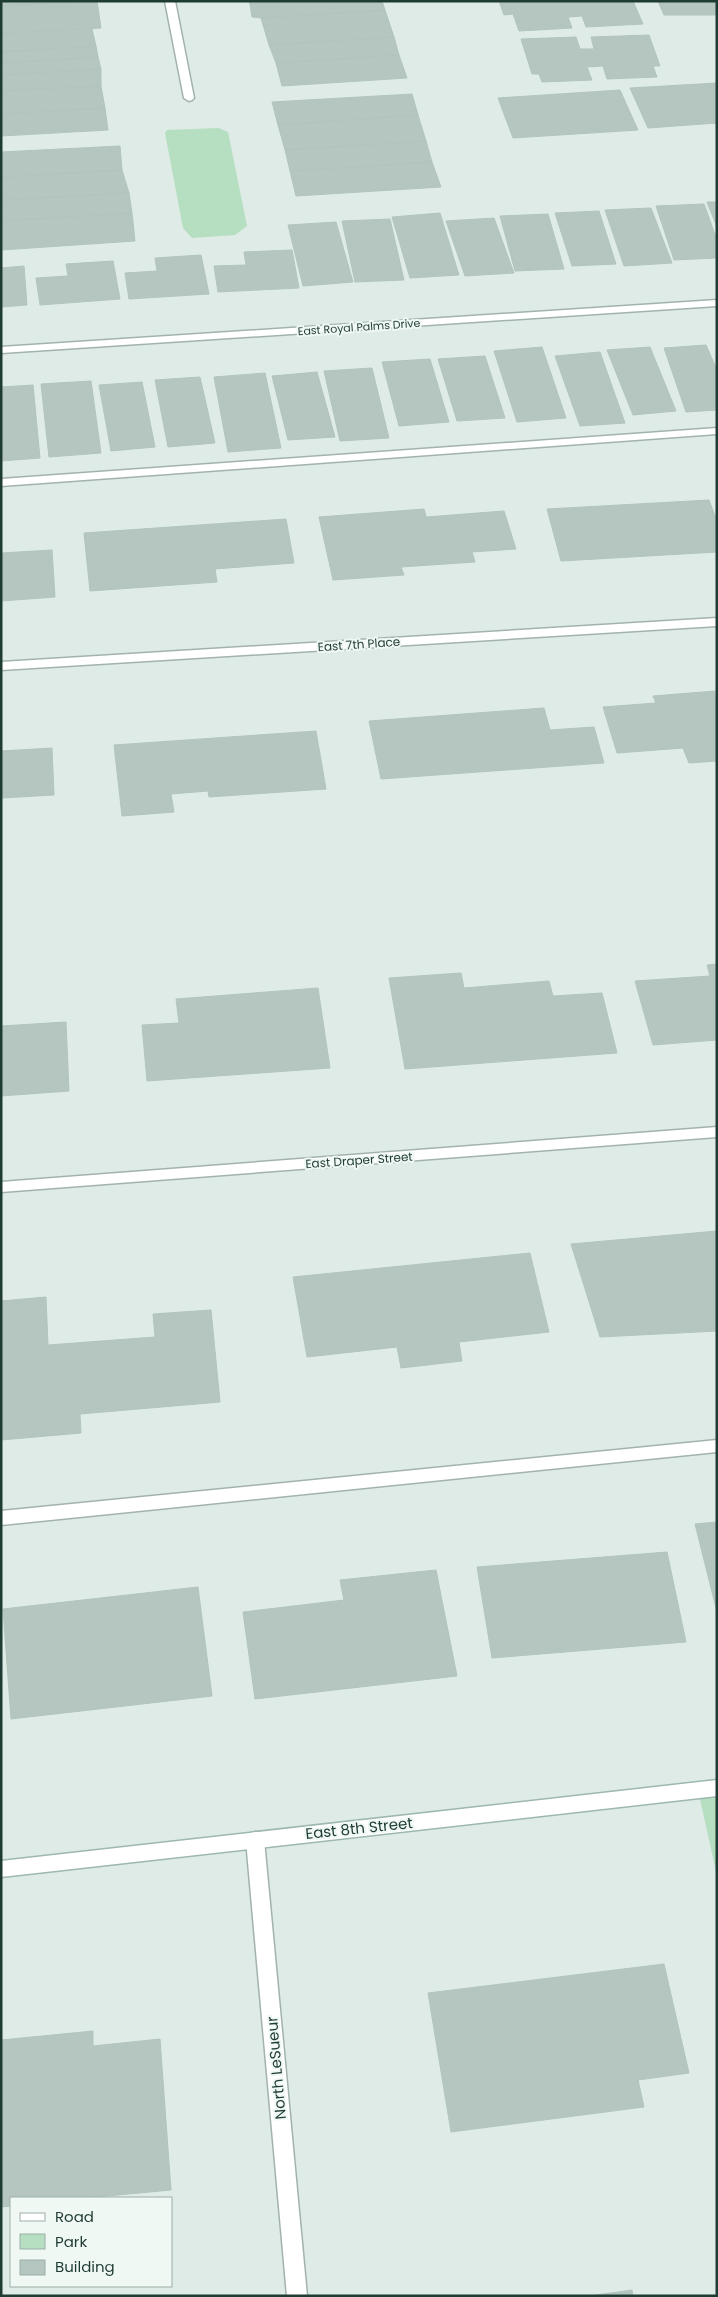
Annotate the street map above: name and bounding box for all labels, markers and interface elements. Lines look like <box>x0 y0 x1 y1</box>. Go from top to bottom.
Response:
street label: East Royal Palms Drive <box>297 315 421 339</box>
street label: East 7th Place <box>317 633 401 655</box>
street label: East Draper Street <box>305 1148 413 1172</box>
street label: East 8th Street <box>304 1812 414 1844</box>
street label: North LeSueur <box>261 2015 291 2120</box>
legend <box>10 2197 172 2287</box>
text: Road <box>55 2206 94 2227</box>
text: Park <box>55 2231 87 2252</box>
text: Building <box>55 2256 115 2277</box>

